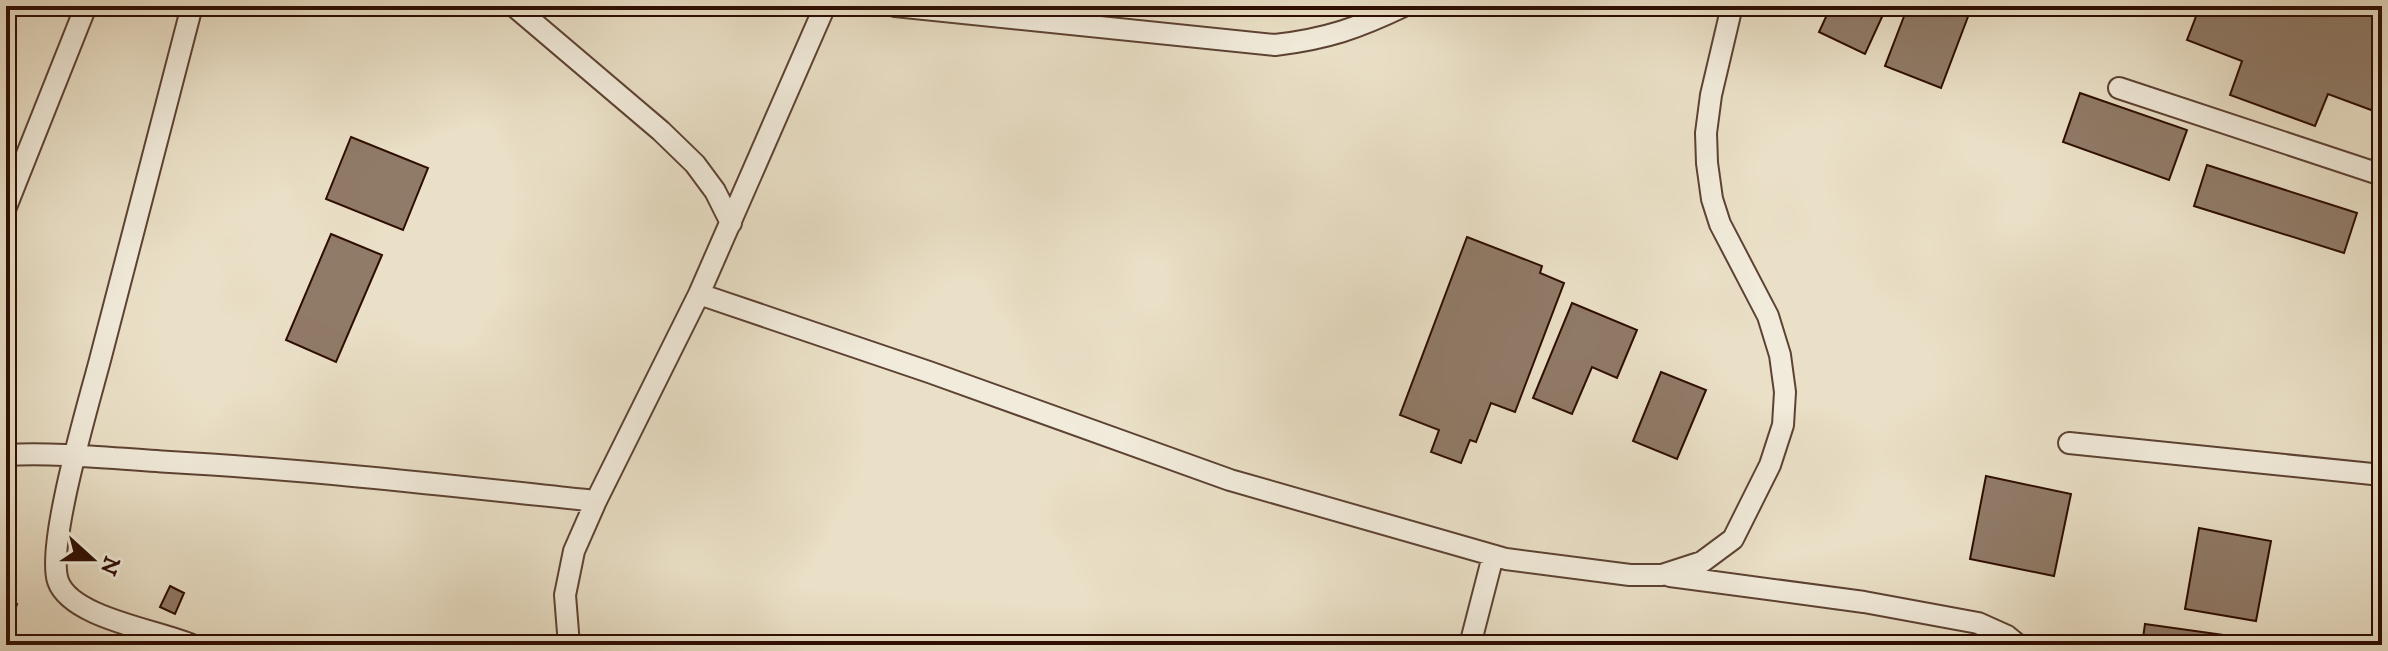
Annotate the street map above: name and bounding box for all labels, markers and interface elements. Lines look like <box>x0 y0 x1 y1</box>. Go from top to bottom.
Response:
north arrow <box>52 519 132 599</box>
text: N <box>93 552 125 579</box>

